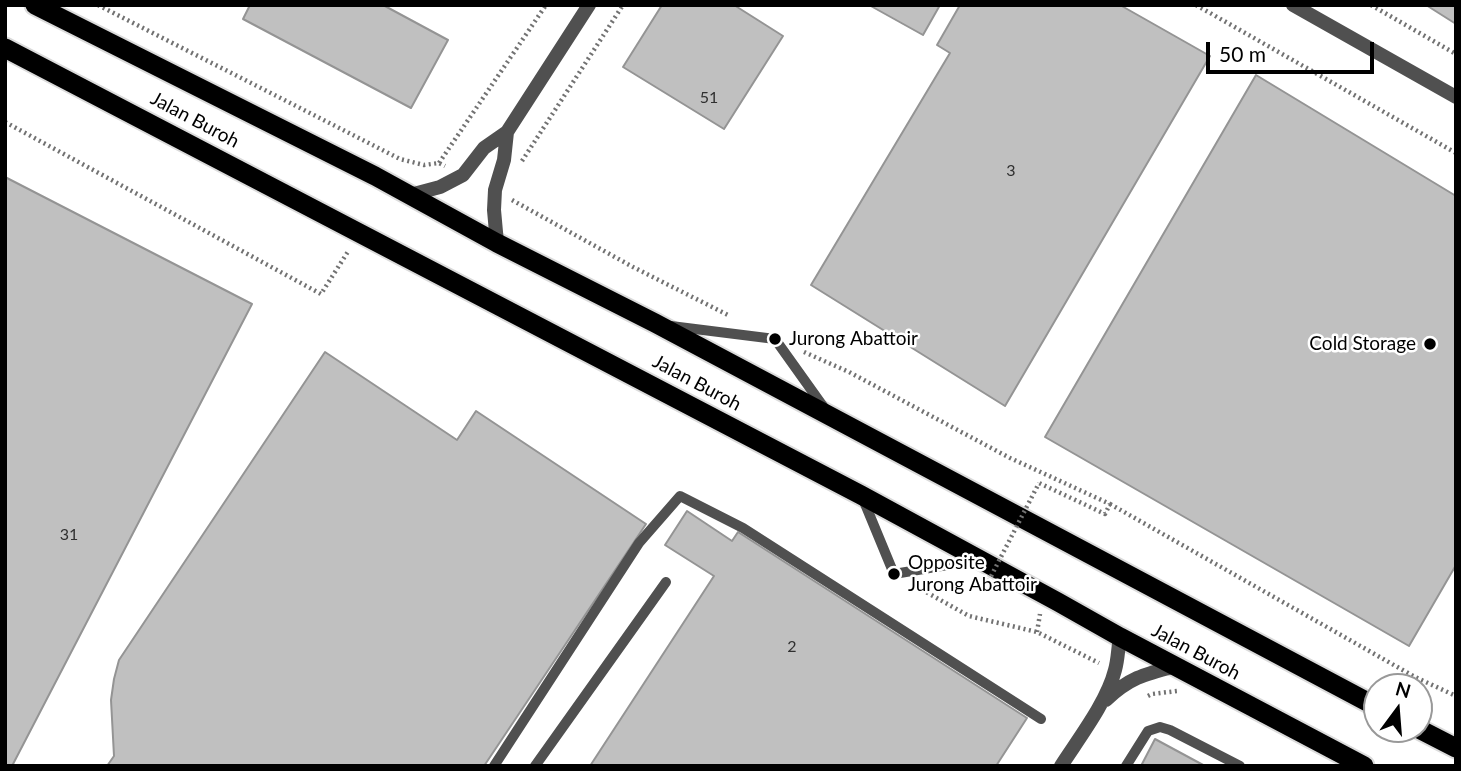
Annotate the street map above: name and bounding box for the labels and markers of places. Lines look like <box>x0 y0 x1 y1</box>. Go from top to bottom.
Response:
place label: Jurong Abattoir <box>789 328 918 350</box>
marker: Jurong Abattoir <box>767 331 783 347</box>
place label: Cold Storage <box>1309 333 1416 355</box>
marker: Cold Storage <box>1422 336 1438 352</box>
place label: Opposite Jurong Abattoir <box>908 552 1037 596</box>
marker: Opposite Jurong Abattoir <box>886 566 902 582</box>

